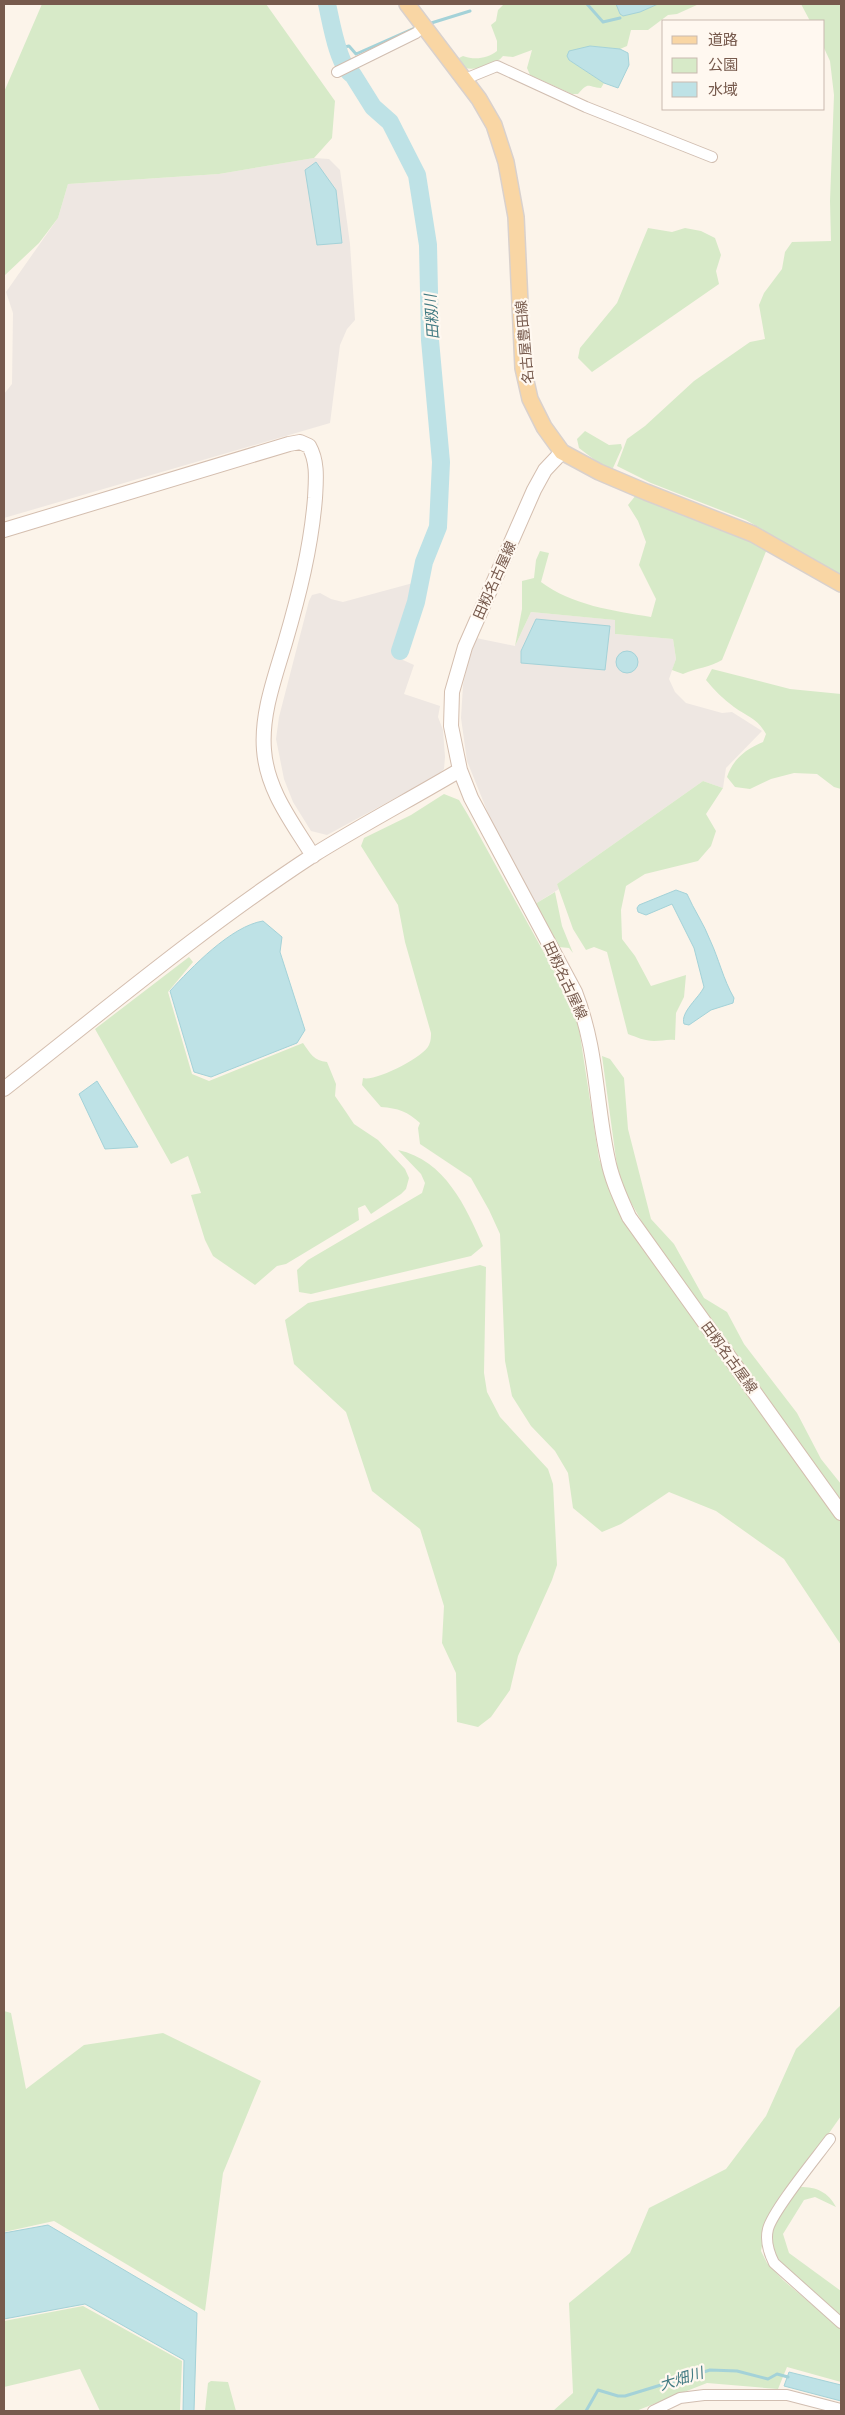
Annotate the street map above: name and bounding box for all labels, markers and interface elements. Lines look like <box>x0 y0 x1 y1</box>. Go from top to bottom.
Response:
legend <box>662 20 825 110</box>
text: 道路 <box>708 30 738 48</box>
text: 公園 <box>708 55 738 73</box>
text: 水域 <box>708 80 738 98</box>
water label: 田籾川 <box>420 292 442 340</box>
street label: 名古屋豊田線 <box>512 299 536 385</box>
street label: 田籾名古屋線 <box>469 538 519 622</box>
street label: 田籾名古屋線 <box>541 938 591 1022</box>
street label: 田籾名古屋線 <box>698 1318 762 1396</box>
water label: 大畑川 <box>657 2362 707 2393</box>

